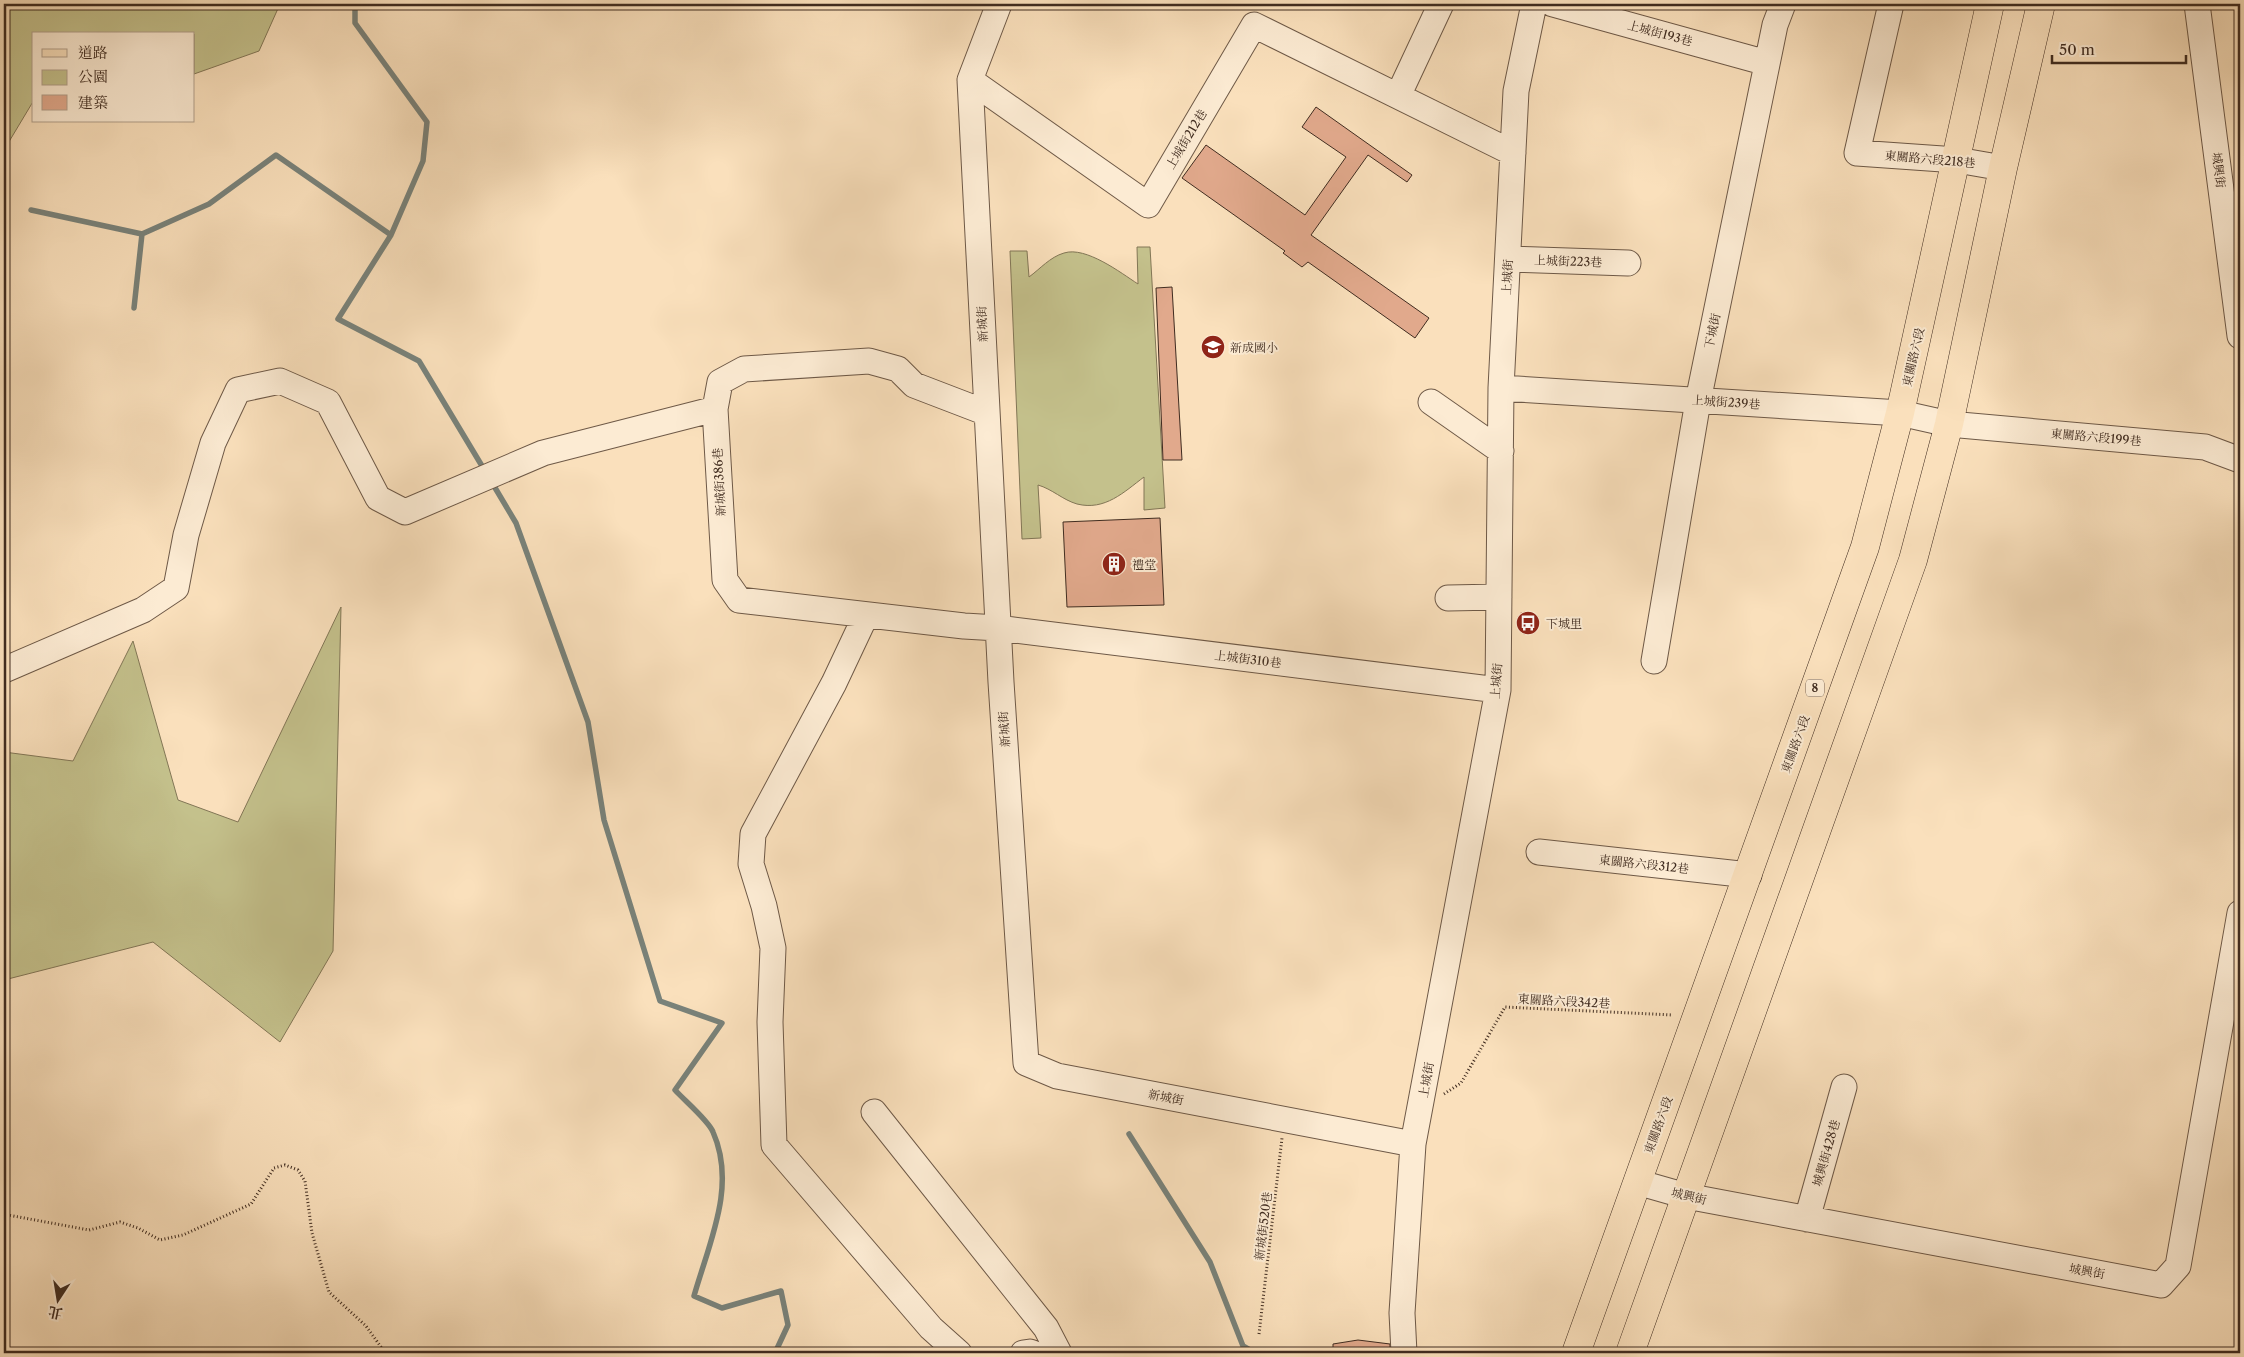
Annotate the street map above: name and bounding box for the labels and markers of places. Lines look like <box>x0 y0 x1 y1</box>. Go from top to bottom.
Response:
school or university icon: 新成國小 <box>1200 334 1226 360</box>
place label: 新成國小 <box>1230 340 1278 355</box>
building icon: 禮堂 <box>1101 551 1127 577</box>
place label: 禮堂 <box>1132 557 1156 572</box>
bus stop icon: 下城里 <box>1515 610 1541 636</box>
place label: 下城里 <box>1546 616 1582 631</box>

